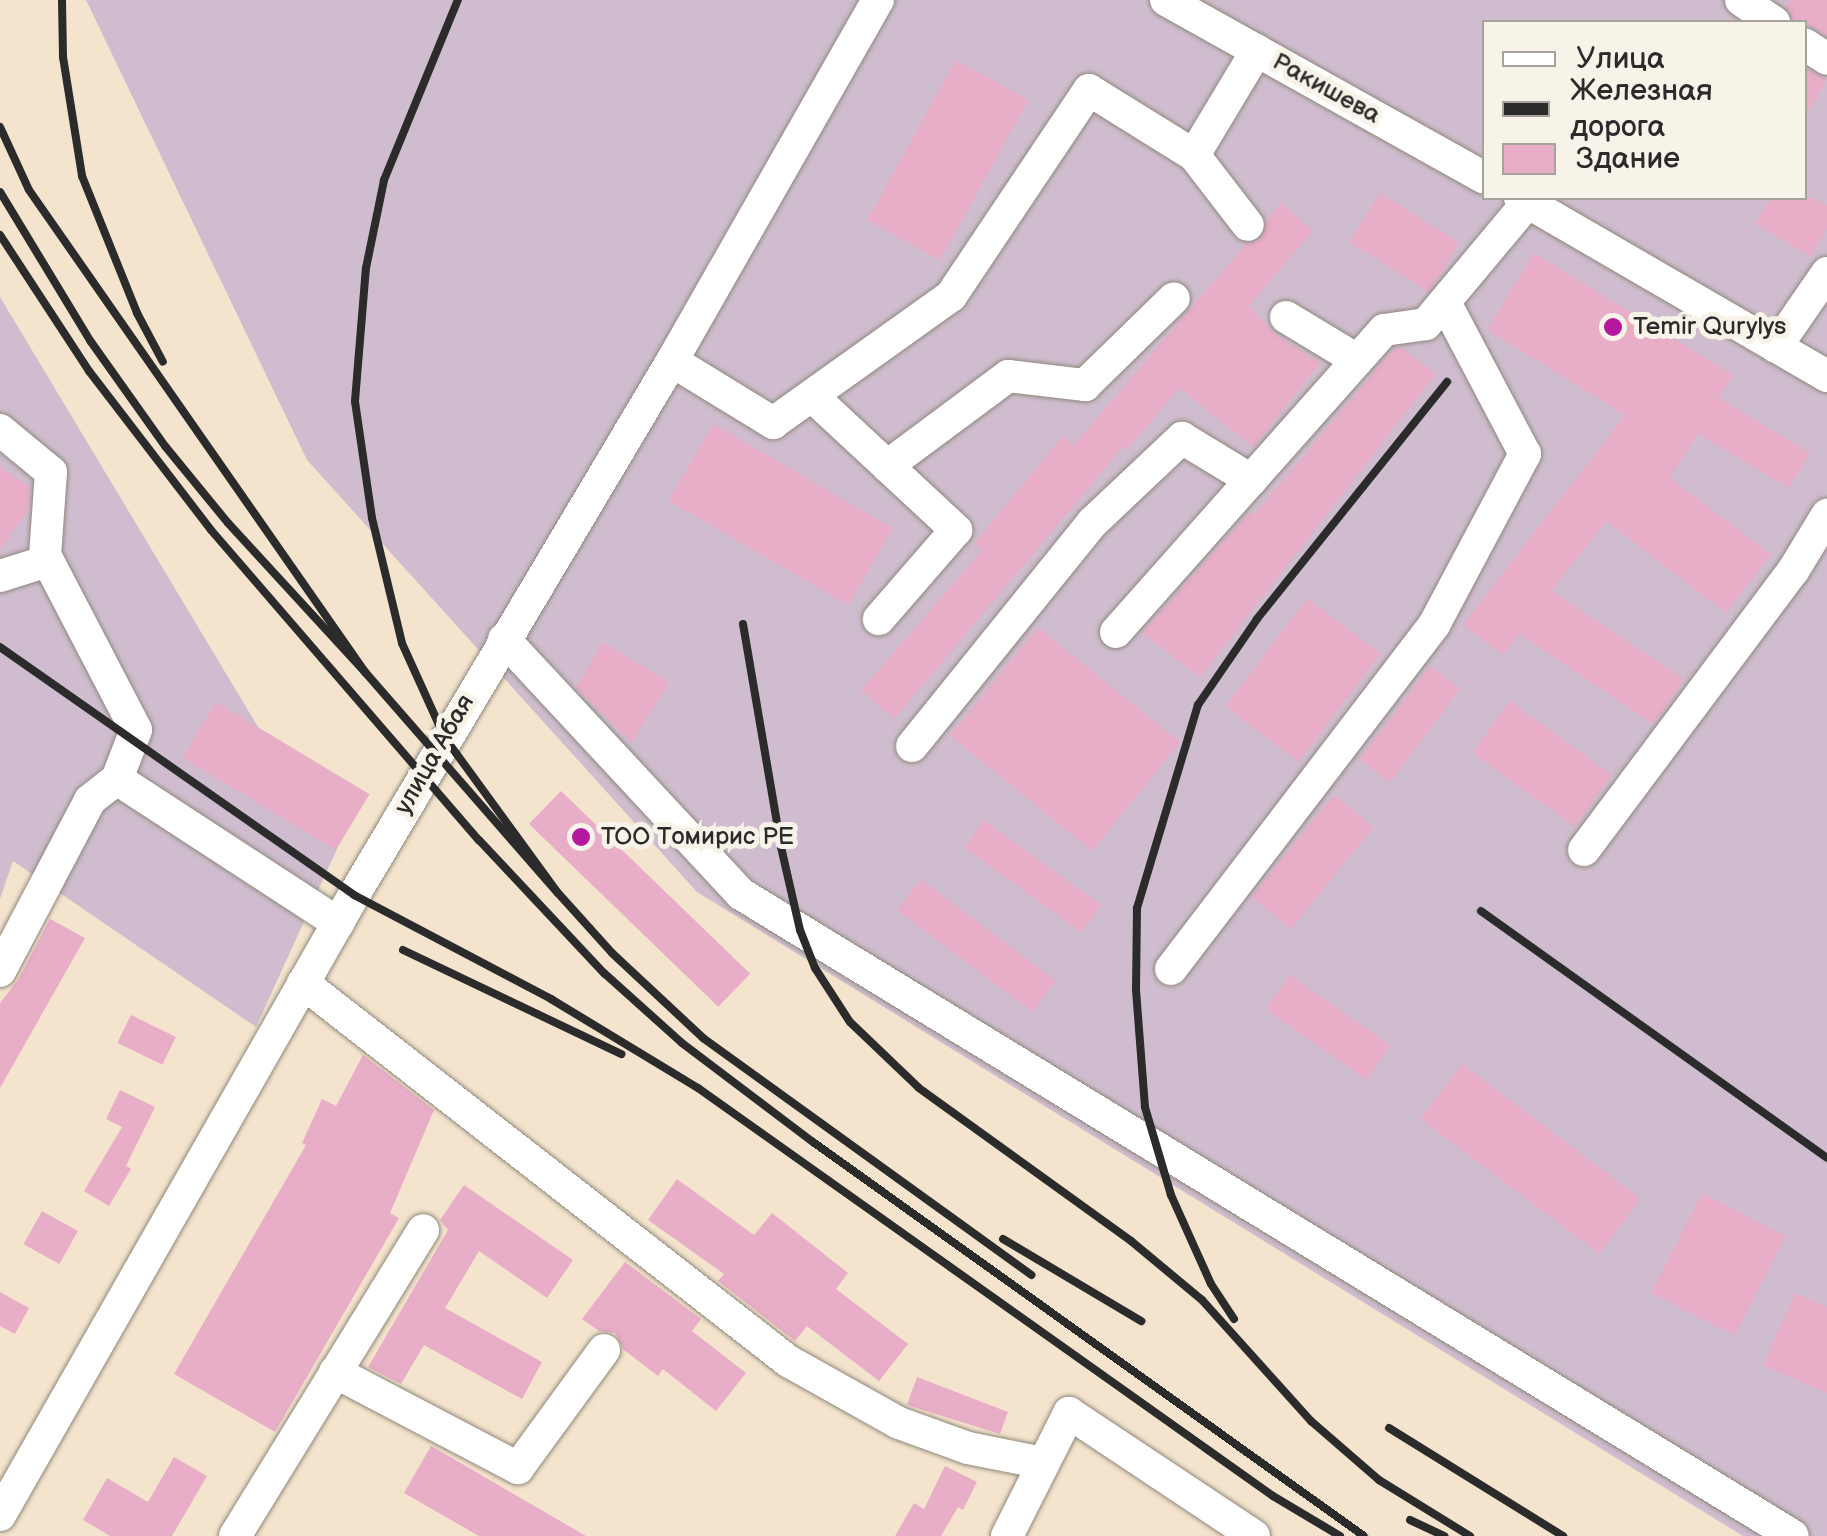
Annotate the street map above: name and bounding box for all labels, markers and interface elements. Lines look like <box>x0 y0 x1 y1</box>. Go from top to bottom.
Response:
legend <box>1482 20 1807 200</box>
text: Улица <box>1576 41 1665 77</box>
street label: Ракишева <box>1267 47 1385 131</box>
text: Железная дорога <box>1570 73 1713 145</box>
text: Здание <box>1576 141 1680 177</box>
place label: Temir Qurylys <box>1633 312 1786 342</box>
marker: Temir Qurylys <box>1602 316 1624 338</box>
street label: улица Абая <box>389 690 481 820</box>
place label: ТОО Томирис РЕ <box>601 822 794 852</box>
marker: ТОО Томирис РЕ <box>570 826 592 848</box>

